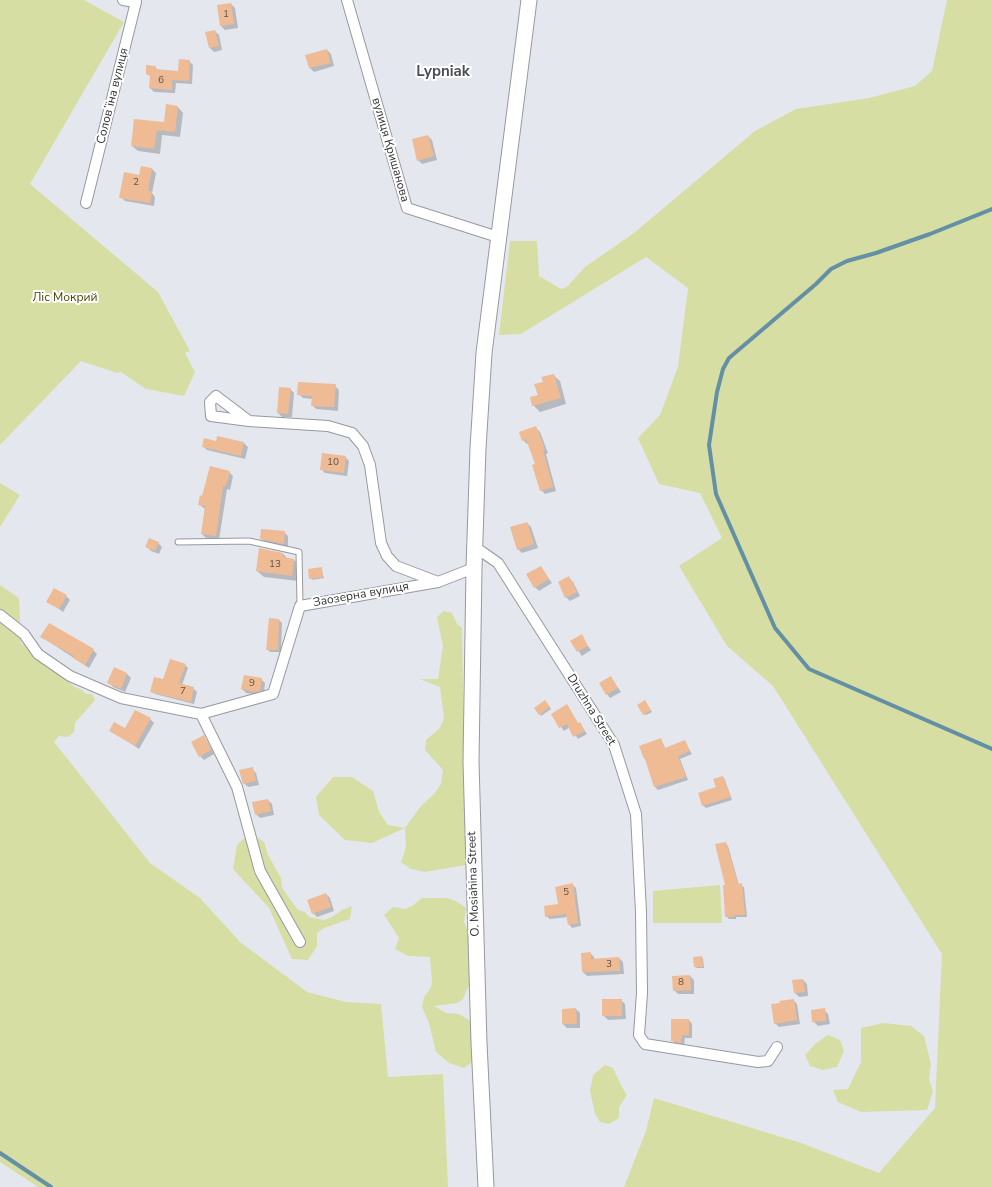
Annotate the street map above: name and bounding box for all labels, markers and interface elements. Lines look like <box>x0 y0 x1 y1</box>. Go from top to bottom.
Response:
house number: 1 <box>223 9 229 21</box>
street label: Соловʼїна вулиця <box>94 47 132 145</box>
district label: Lypniak <box>416 63 470 81</box>
house number: 6 <box>158 75 164 87</box>
street label: вулиця Кришанова <box>368 96 412 204</box>
house number: 2 <box>133 177 139 189</box>
park label: Ліс Мокрий <box>32 291 98 305</box>
house number: 10 <box>327 457 339 469</box>
house number: 13 <box>269 559 281 571</box>
street label: Заозерна вулиця <box>312 579 410 611</box>
street label: Druzhna Street <box>563 672 619 748</box>
house number: 9 <box>249 678 255 690</box>
house number: 7 <box>180 686 186 698</box>
street label: O. Mosiahina Street <box>465 831 483 937</box>
house number: 5 <box>563 887 569 899</box>
house number: 3 <box>606 959 612 971</box>
house number: 8 <box>678 977 684 989</box>

